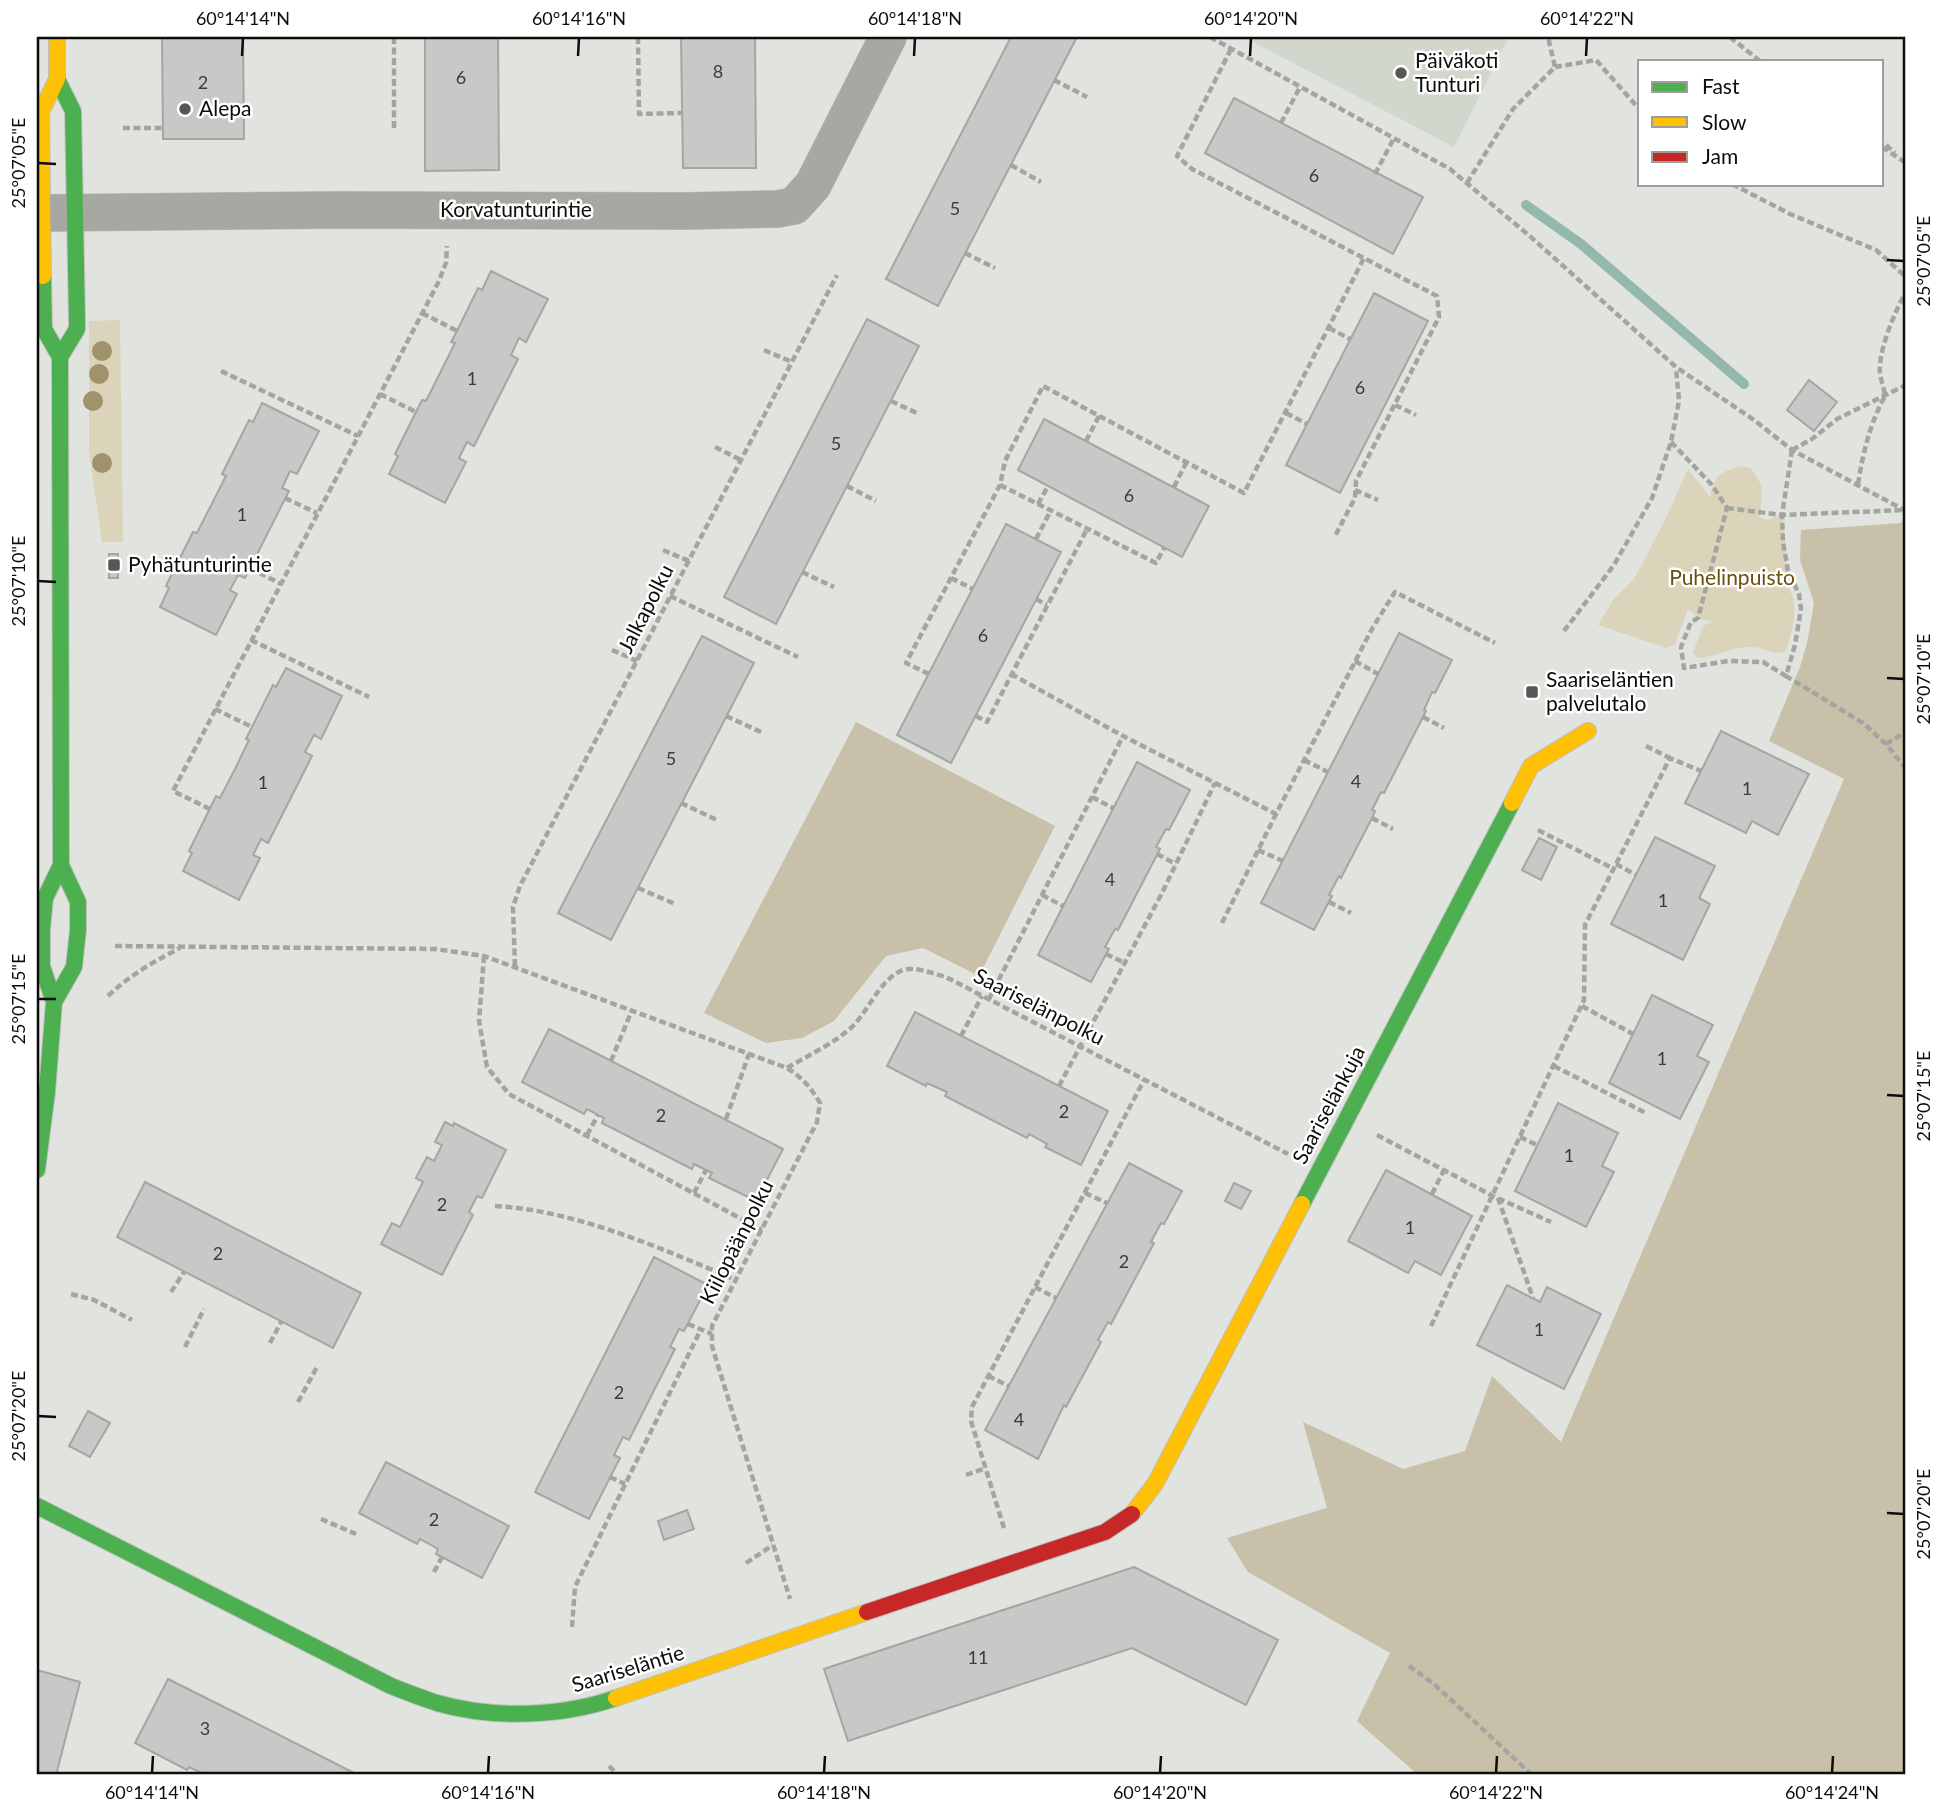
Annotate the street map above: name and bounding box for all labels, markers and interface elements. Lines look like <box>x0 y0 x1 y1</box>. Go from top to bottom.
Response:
text: 60°14'14"N <box>196 7 290 29</box>
text: 60°14'16"N <box>532 7 626 29</box>
text: 60°14'18"N <box>868 7 962 29</box>
text: 60°14'20"N <box>1204 7 1298 29</box>
text: 60°14'22"N <box>1540 7 1634 29</box>
place label: Päiväkoti Tunturi <box>1415 47 1499 96</box>
house number: 8 <box>713 60 723 82</box>
legend <box>1638 60 1884 186</box>
marker: Päiväkoti Tunturi <box>1393 65 1409 81</box>
house number: 6 <box>456 66 466 88</box>
house number: 2 <box>198 71 208 93</box>
text: Fast <box>1702 73 1740 98</box>
place label: Alepa <box>199 95 251 120</box>
marker: Alepa <box>177 101 193 117</box>
text: Slow <box>1702 109 1747 134</box>
text: 25°07'05"E <box>7 118 29 208</box>
text: Jam <box>1702 143 1738 168</box>
house number: 6 <box>1309 164 1319 186</box>
street label: Korvatunturintie <box>440 196 592 221</box>
house number: 5 <box>950 197 960 219</box>
text: 25°07'05"E <box>1912 216 1934 306</box>
house number: 1 <box>467 367 477 389</box>
house number: 6 <box>1355 376 1365 398</box>
house number: 5 <box>831 432 841 454</box>
house number: 6 <box>1124 484 1134 506</box>
house number: 1 <box>237 503 247 525</box>
text: 25°07'10"E <box>7 536 29 626</box>
place label: Pyhätunturintie <box>128 551 272 576</box>
marker: Pyhätunturintie <box>106 557 122 573</box>
street label: Jalkapolku <box>612 560 678 657</box>
park label: Puhelinpuisto <box>1669 564 1795 589</box>
house number: 6 <box>978 624 988 646</box>
text: 25°07'10"E <box>1912 634 1934 724</box>
place label: Saariseläntien palvelutalo <box>1546 666 1674 715</box>
marker: Saariseläntien palvelutalo <box>1524 684 1540 700</box>
house number: 5 <box>666 747 676 769</box>
house number: 4 <box>1351 770 1361 792</box>
house number: 1 <box>258 771 268 793</box>
house number: 1 <box>1742 777 1752 799</box>
house number: 4 <box>1105 868 1115 890</box>
house number: 1 <box>1658 889 1668 911</box>
text: 25°07'15"E <box>7 954 29 1044</box>
street label: Saariselänpolku <box>970 962 1109 1049</box>
street label: Saariselänkuja <box>1286 1041 1369 1168</box>
house number: 1 <box>1657 1047 1667 1069</box>
text: 25°07'15"E <box>1912 1051 1934 1141</box>
house number: 2 <box>1059 1100 1069 1122</box>
house number: 2 <box>656 1104 666 1126</box>
house number: 1 <box>1564 1144 1574 1166</box>
street label: Kiilopäänpolku <box>694 1175 778 1308</box>
house number: 2 <box>437 1193 447 1215</box>
house number: 1 <box>1405 1216 1415 1238</box>
house number: 2 <box>213 1242 223 1264</box>
house number: 2 <box>1119 1250 1129 1272</box>
house number: 1 <box>1534 1318 1544 1340</box>
text: 25°07'20"E <box>7 1371 29 1461</box>
house number: 2 <box>614 1381 624 1403</box>
house number: 4 <box>1014 1408 1024 1430</box>
text: 25°07'20"E <box>1912 1469 1934 1559</box>
house number: 2 <box>429 1508 439 1530</box>
street label: Saariseläntie <box>568 1639 687 1696</box>
house number: 11 <box>968 1646 988 1668</box>
house number: 3 <box>200 1717 210 1739</box>
text: 60°14'14"N <box>105 1781 199 1803</box>
text: 60°14'16"N <box>441 1781 535 1803</box>
text: 60°14'18"N <box>777 1781 871 1803</box>
text: 60°14'20"N <box>1113 1781 1207 1803</box>
text: 60°14'22"N <box>1449 1781 1543 1803</box>
text: 60°14'24"N <box>1785 1781 1879 1803</box>

